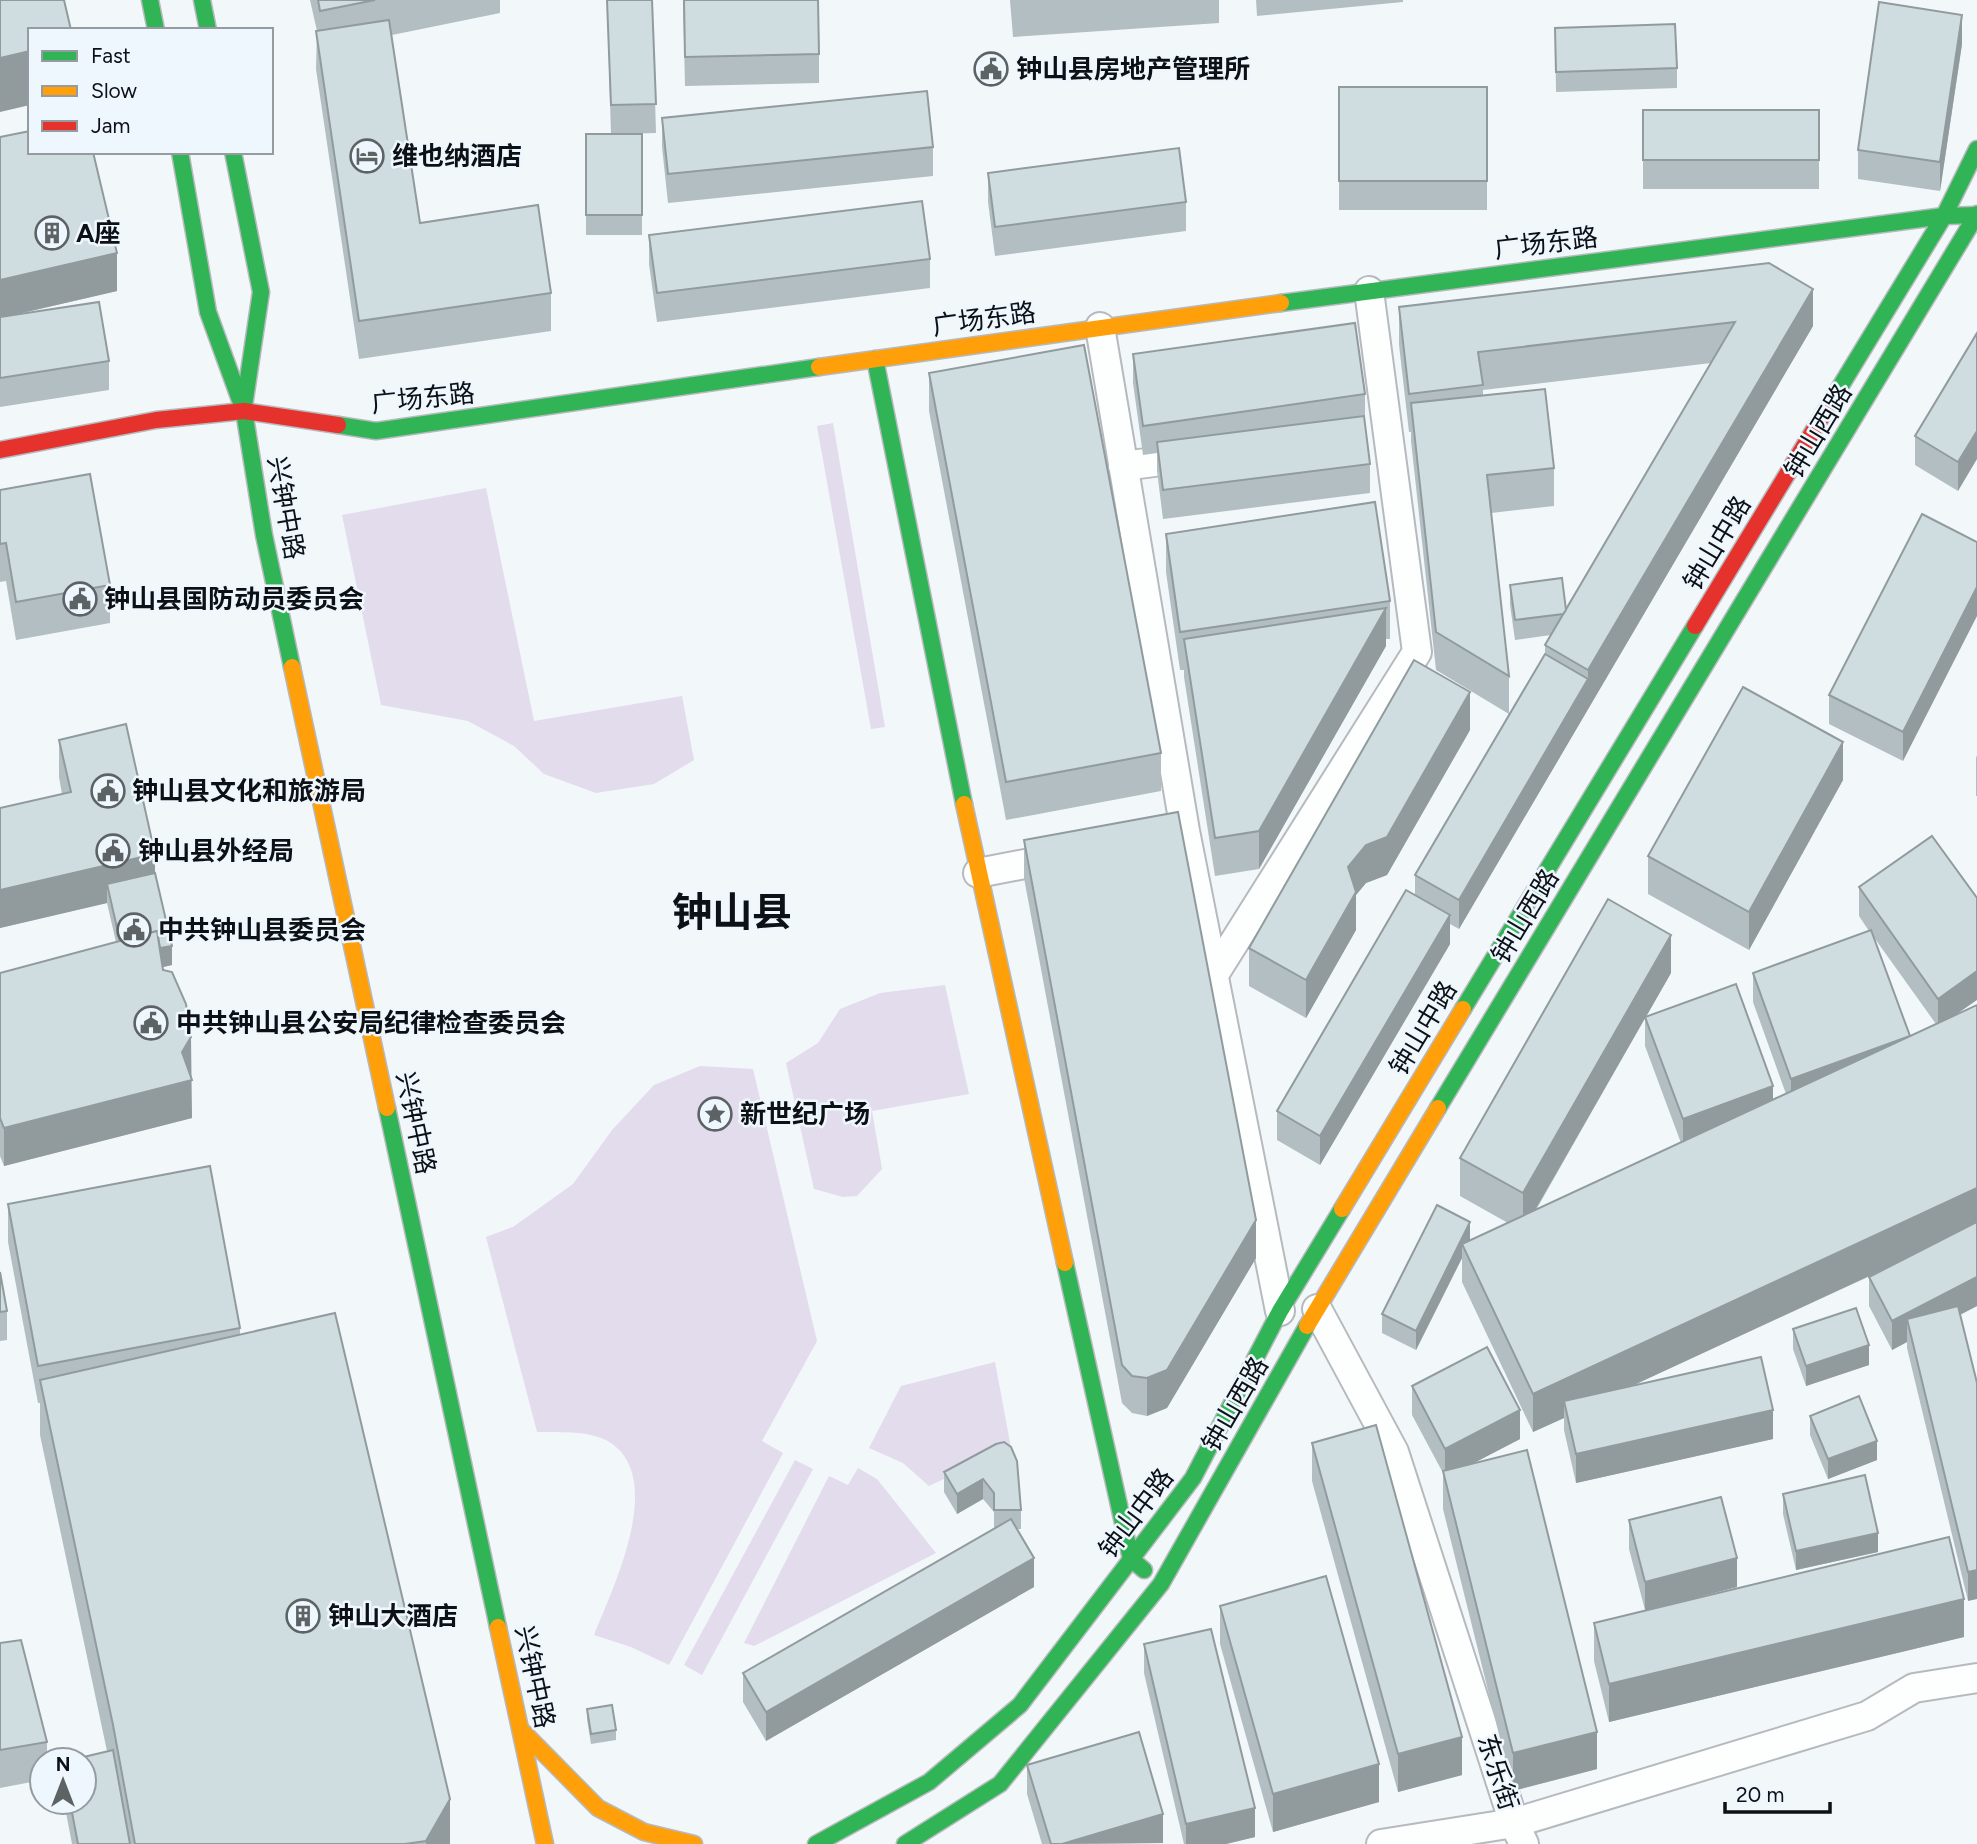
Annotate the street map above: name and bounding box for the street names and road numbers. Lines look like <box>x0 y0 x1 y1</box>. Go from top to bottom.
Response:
street label: 广场东路 <box>1492 221 1600 265</box>
street label: 广场东路 <box>930 296 1038 342</box>
street label: 广场东路 <box>370 377 476 419</box>
street label: 钟山西路 <box>1777 378 1859 484</box>
street label: 兴钟中路 <box>261 454 311 562</box>
street label: 钟山中路 <box>1676 490 1758 596</box>
street label: 钟山西路 <box>1484 863 1566 969</box>
street label: 钟山中路 <box>1382 975 1464 1081</box>
street label: 兴钟中路 <box>390 1069 442 1177</box>
street label: 钟山西路 <box>1195 1351 1275 1457</box>
street label: 钟山中路 <box>1092 1462 1180 1564</box>
street label: 兴钟中路 <box>509 1623 561 1731</box>
street label: 东乐街 <box>1471 1730 1525 1814</box>

